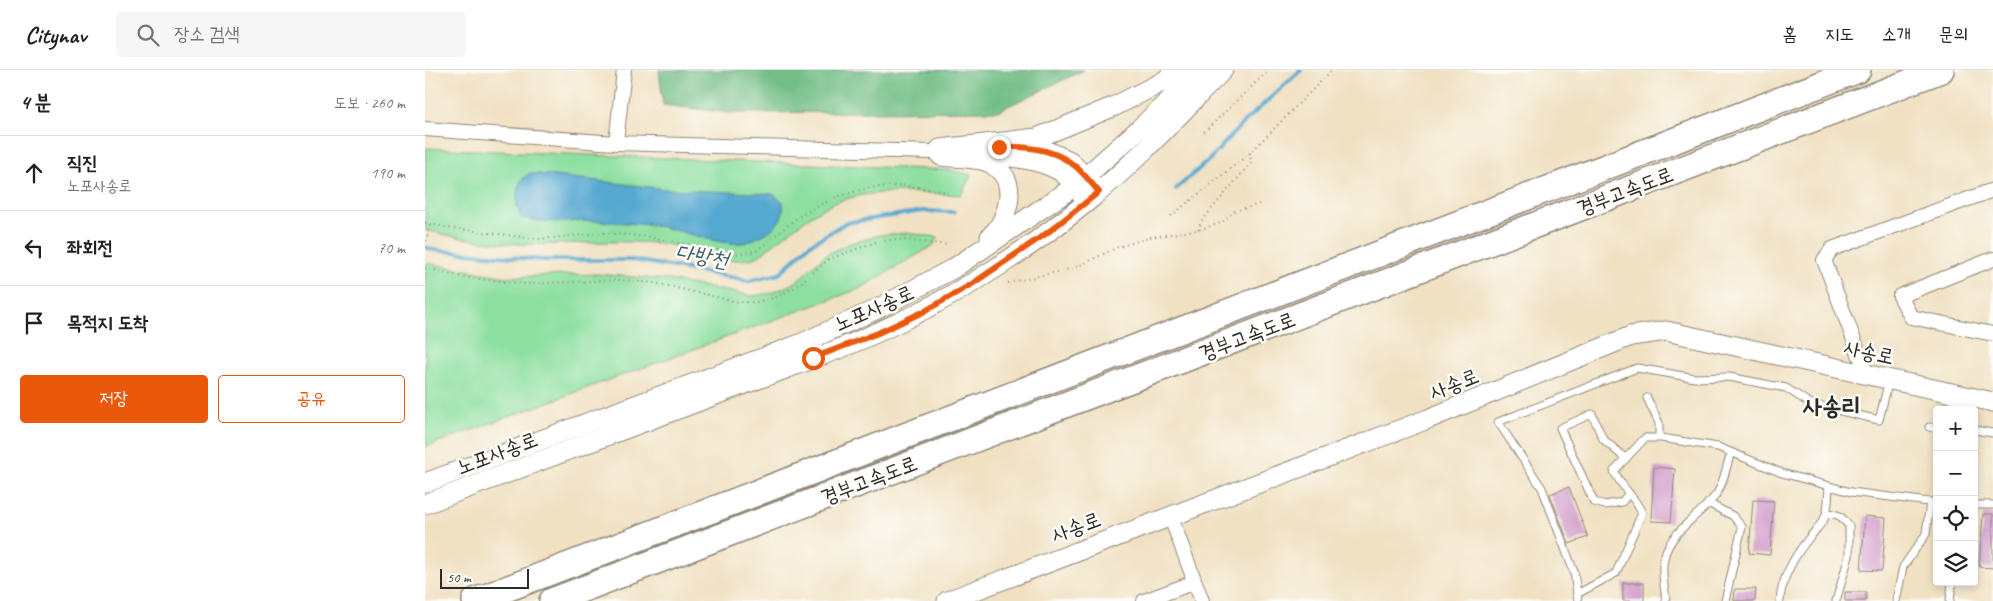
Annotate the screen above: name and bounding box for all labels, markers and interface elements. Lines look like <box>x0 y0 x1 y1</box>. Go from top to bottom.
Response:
search box <box>116 12 466 57</box>
text: Citynav <box>25 20 86 50</box>
icon: search <box>134 21 162 49</box>
text: 장소 검색 <box>174 22 240 46</box>
text: 홈 <box>1783 23 1797 45</box>
text: 지도 <box>1825 23 1854 45</box>
text: 소개 <box>1882 23 1911 45</box>
text: 문의 <box>1939 23 1968 45</box>
text: 4 분 <box>20 89 51 115</box>
text: 도보 · 260 m <box>334 93 405 113</box>
route end <box>988 136 1011 159</box>
text: 직진 <box>67 151 98 175</box>
icon: ahead <box>20 159 48 187</box>
street label: 경부고속도로 <box>1573 161 1677 221</box>
text: 190 m <box>371 163 405 183</box>
text: 노포사송로 <box>67 176 131 196</box>
icon: left <box>20 234 48 262</box>
text: 좌회전 <box>67 236 113 260</box>
text: 70 m <box>378 238 405 258</box>
water label: 다방천 <box>673 238 733 275</box>
street label: 노포사송로 <box>830 279 918 337</box>
street label: 경부고속도로 <box>1195 306 1299 366</box>
icon: arrive <box>20 309 48 337</box>
text: 목적지 도착 <box>67 311 148 335</box>
street label: 사송로 <box>1841 334 1897 370</box>
route start <box>802 347 825 370</box>
street label: 사송로 <box>1426 362 1482 406</box>
button: 저장 <box>20 375 208 423</box>
button: 공유 <box>218 375 405 423</box>
district label: 사송리 <box>1802 391 1861 421</box>
map controls <box>1933 406 1978 586</box>
button: + <box>1933 406 1978 451</box>
street label: 노포사송로 <box>453 426 541 480</box>
street label: 경부고속도로 <box>817 450 921 510</box>
button: − <box>1933 451 1978 496</box>
button: locate <box>1933 496 1978 541</box>
street label: 사송로 <box>1048 506 1104 548</box>
button: layers <box>1933 541 1978 586</box>
scale bar <box>440 566 529 589</box>
text: 50 m <box>447 569 471 586</box>

